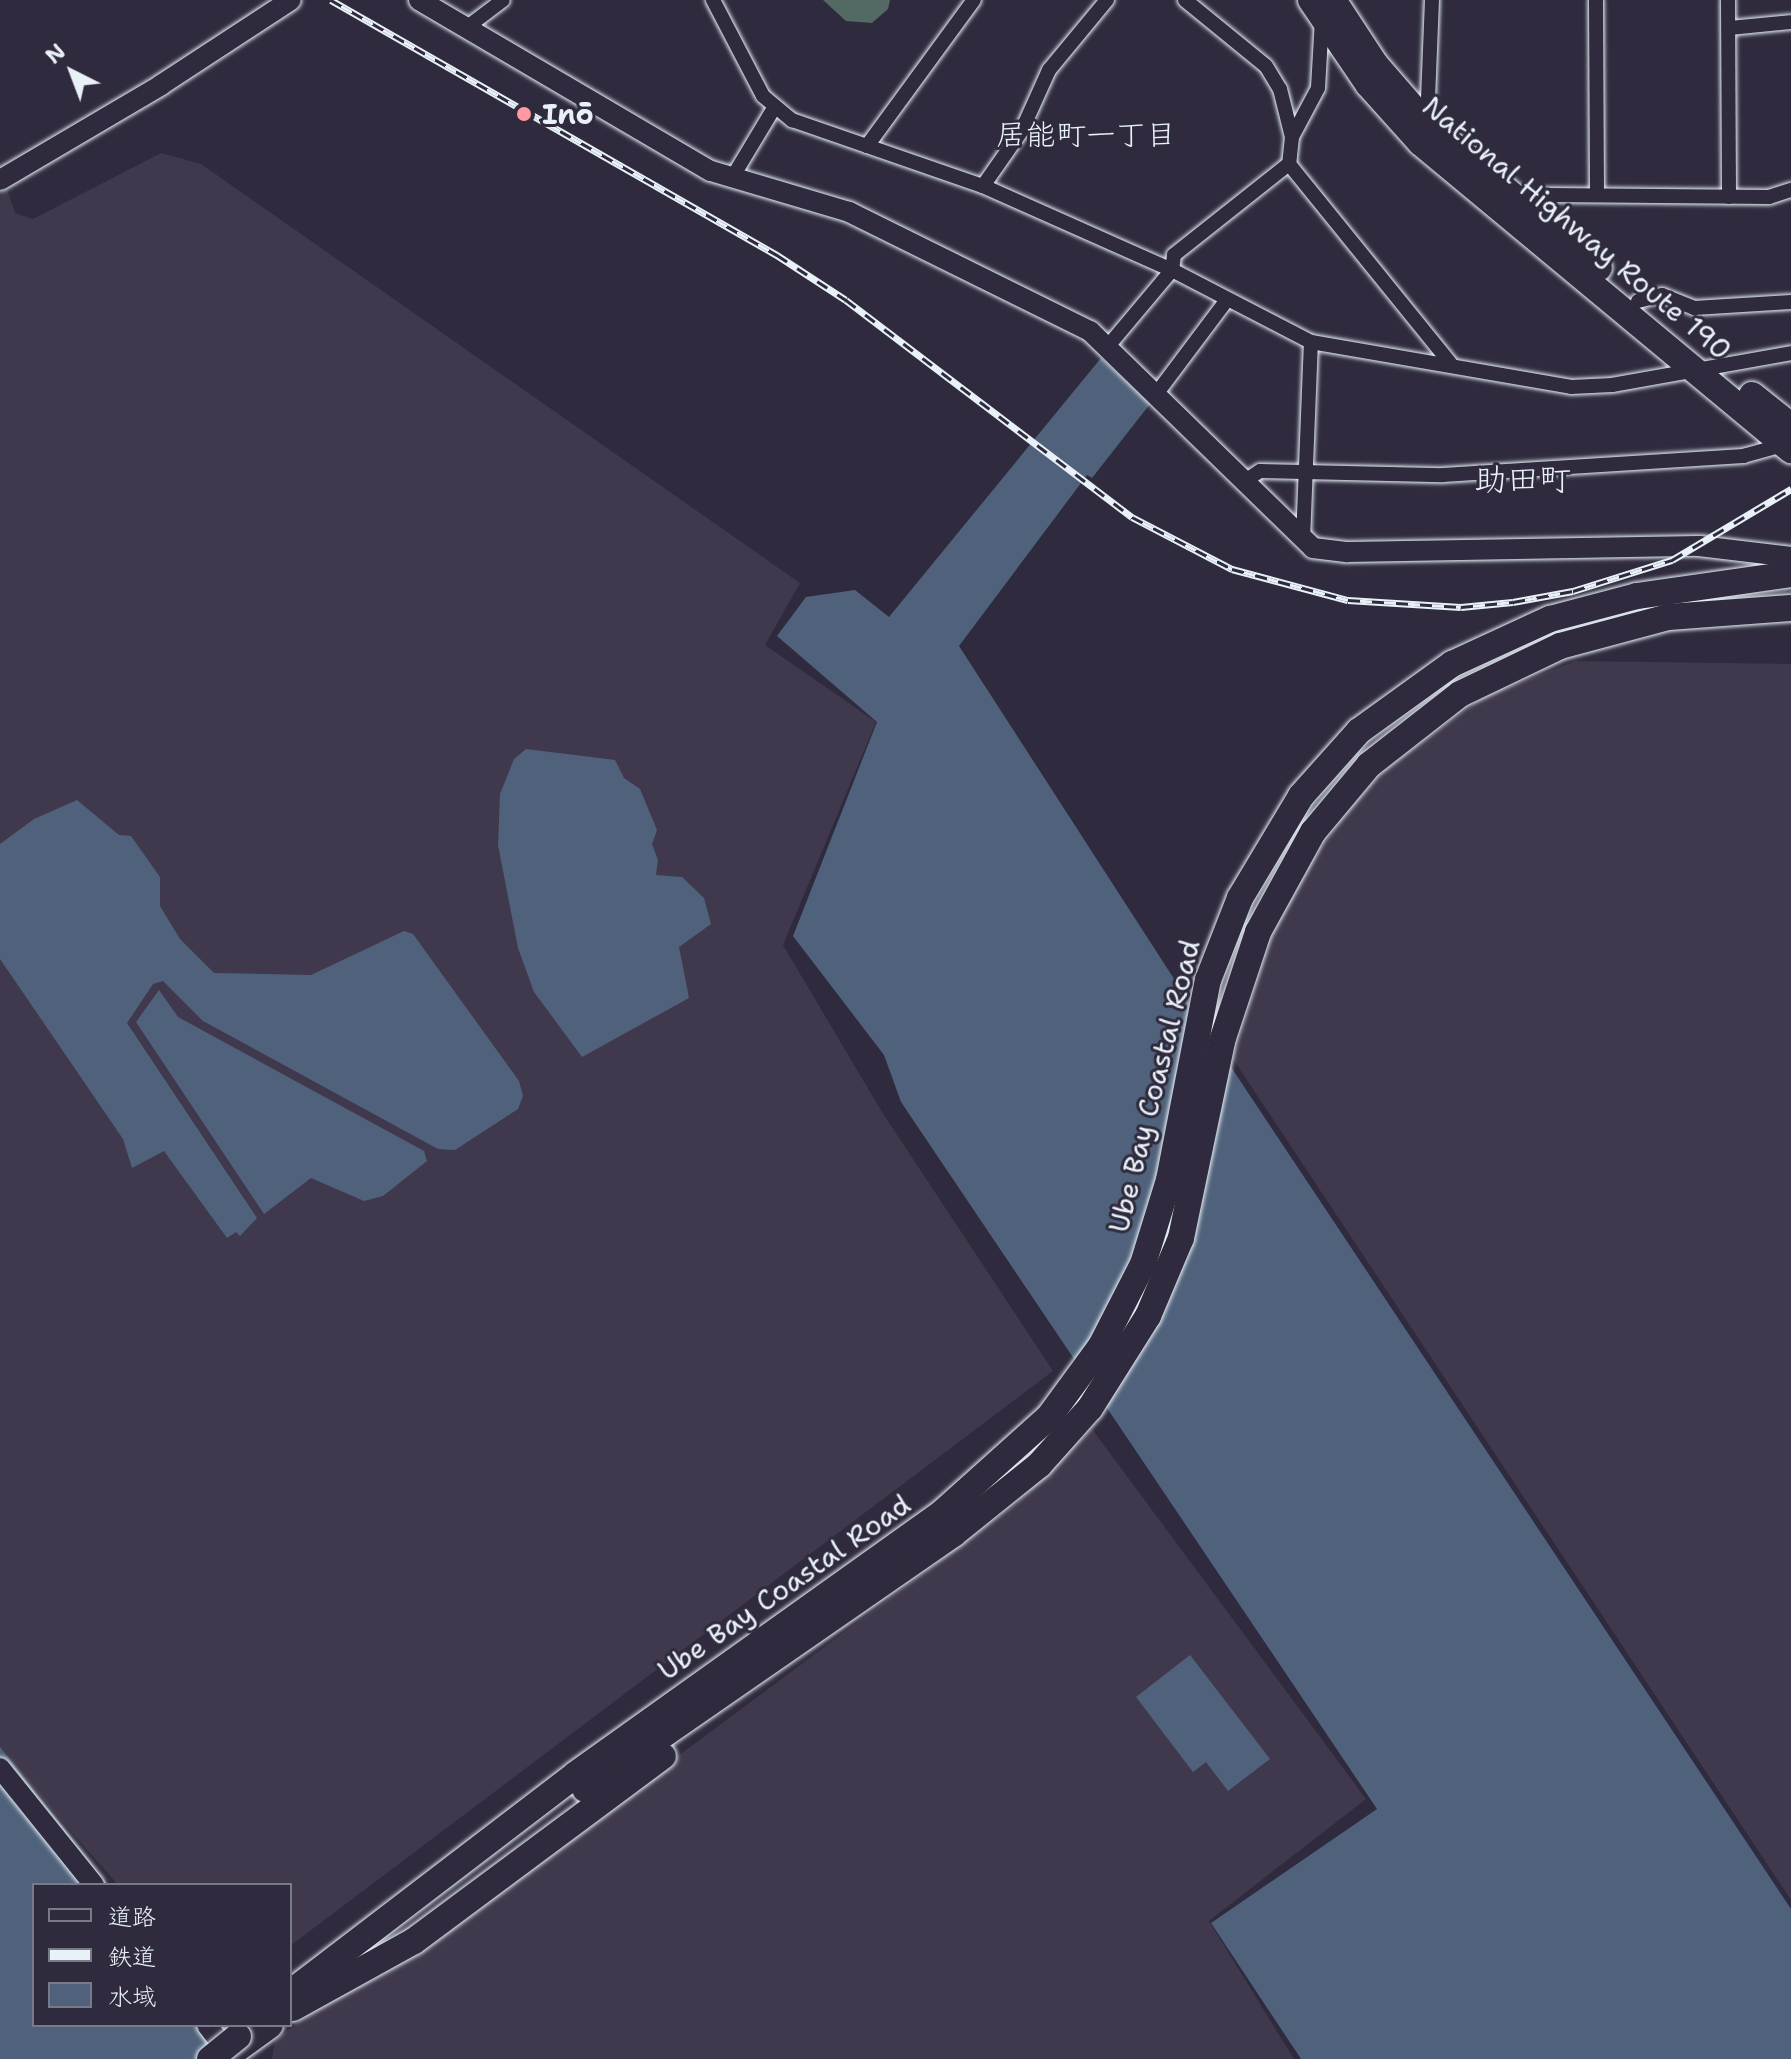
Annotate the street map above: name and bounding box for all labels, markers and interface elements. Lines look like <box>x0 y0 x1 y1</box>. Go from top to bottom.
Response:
north arrow <box>32 32 112 112</box>
text: N <box>39 37 72 70</box>
street label: National Highway Route 190 <box>1416 89 1738 367</box>
place label: Inō <box>542 97 594 131</box>
marker: Inō <box>513 103 535 125</box>
district label: 居能町一丁目 <box>996 117 1176 153</box>
district label: 助田町 <box>1475 460 1571 498</box>
street label: Ube Bay Coastal Road <box>1101 936 1207 1236</box>
street label: Ube Bay Coastal Road <box>651 1487 917 1687</box>
legend <box>32 1883 292 2027</box>
text: 道路 <box>108 1901 156 1933</box>
text: 鉄道 <box>108 1941 156 1973</box>
text: 水域 <box>108 1981 156 2013</box>

